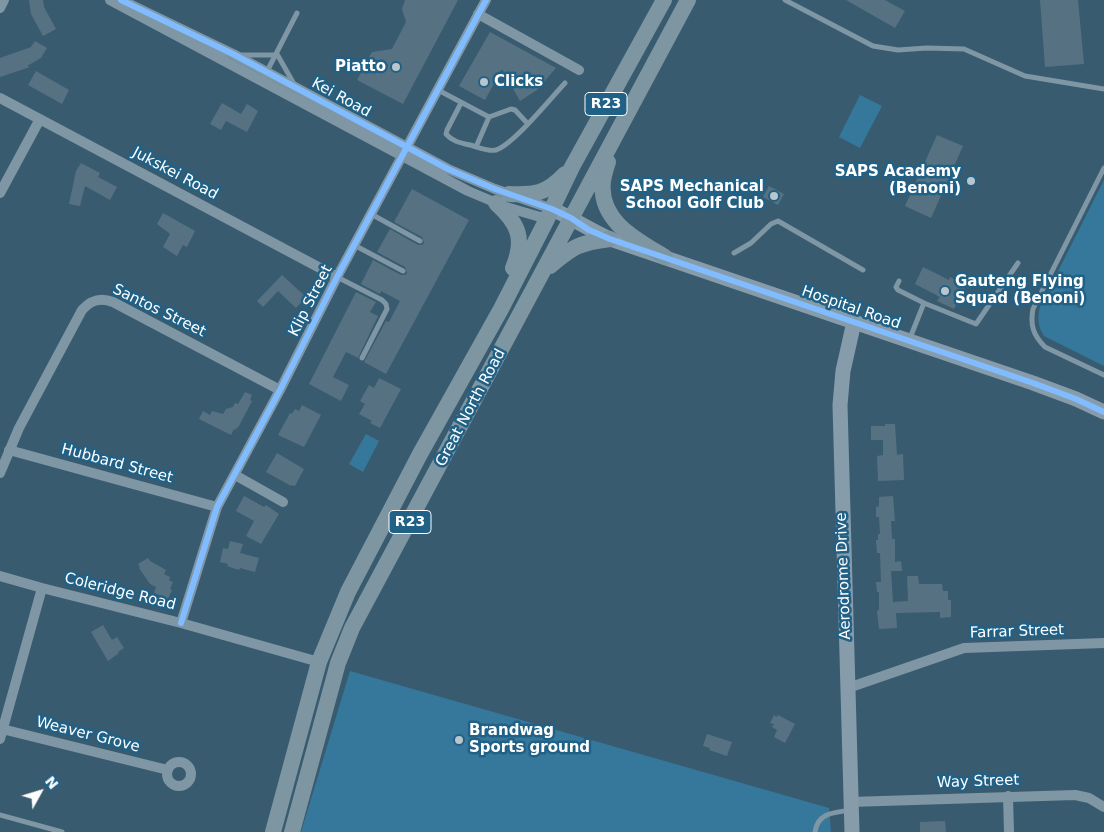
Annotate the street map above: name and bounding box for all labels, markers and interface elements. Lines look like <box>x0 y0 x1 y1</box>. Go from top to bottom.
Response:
place label: Piatto <box>335 58 386 76</box>
marker: Piatto <box>390 61 402 73</box>
place label: Clicks <box>494 73 543 91</box>
street label: Kei Road <box>308 74 374 122</box>
marker: Clicks <box>478 76 490 88</box>
road number: R23 <box>585 92 627 116</box>
street label: Jukskei Road <box>129 144 221 204</box>
place label: SAPS Academy (Benoni) <box>835 163 961 198</box>
marker: SAPS Academy (Benoni) <box>965 175 977 187</box>
place label: SAPS Mechanical School Golf Club <box>620 178 764 213</box>
marker: SAPS Mechanical School Golf Club <box>768 190 780 202</box>
street label: Klip Street <box>285 262 337 340</box>
place label: Gauteng Flying Squad (Benoni) <box>955 273 1085 308</box>
street label: Santos Street <box>109 281 209 341</box>
street label: Hospital Road <box>799 283 903 333</box>
marker: Gauteng Flying Squad (Benoni) <box>939 285 951 297</box>
street label: Great North Road <box>432 346 510 470</box>
street label: Hubbard Street <box>59 440 175 488</box>
road number: R23 <box>389 511 431 534</box>
street label: Aerodrome Drive <box>833 512 855 640</box>
street label: Coleridge Road <box>62 569 178 615</box>
street label: Farrar Street <box>970 621 1064 643</box>
street label: Weaver Grove <box>34 713 142 757</box>
place label: Brandwag Sports ground <box>469 722 590 757</box>
marker: Brandwag Sports ground <box>453 734 465 746</box>
north arrow <box>15 767 65 817</box>
street label: Way Street <box>937 772 1019 792</box>
text: N <box>42 773 62 792</box>

